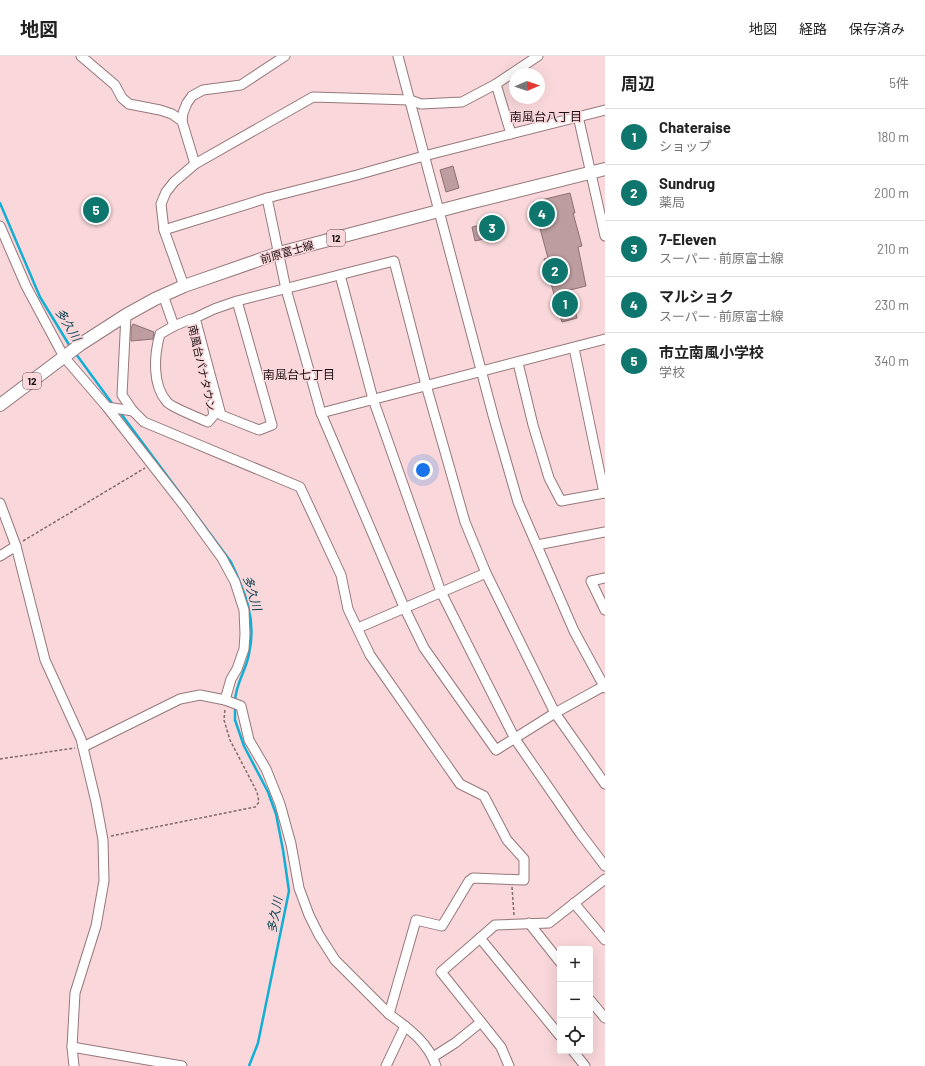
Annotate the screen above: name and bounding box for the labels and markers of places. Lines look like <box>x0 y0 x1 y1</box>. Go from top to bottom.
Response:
pin: 5 <box>83 195 109 225</box>
pin: 4 <box>529 199 555 229</box>
pin: 3 <box>479 213 505 243</box>
pin: 2 <box>542 256 568 286</box>
pin: 1 <box>552 289 578 319</box>

